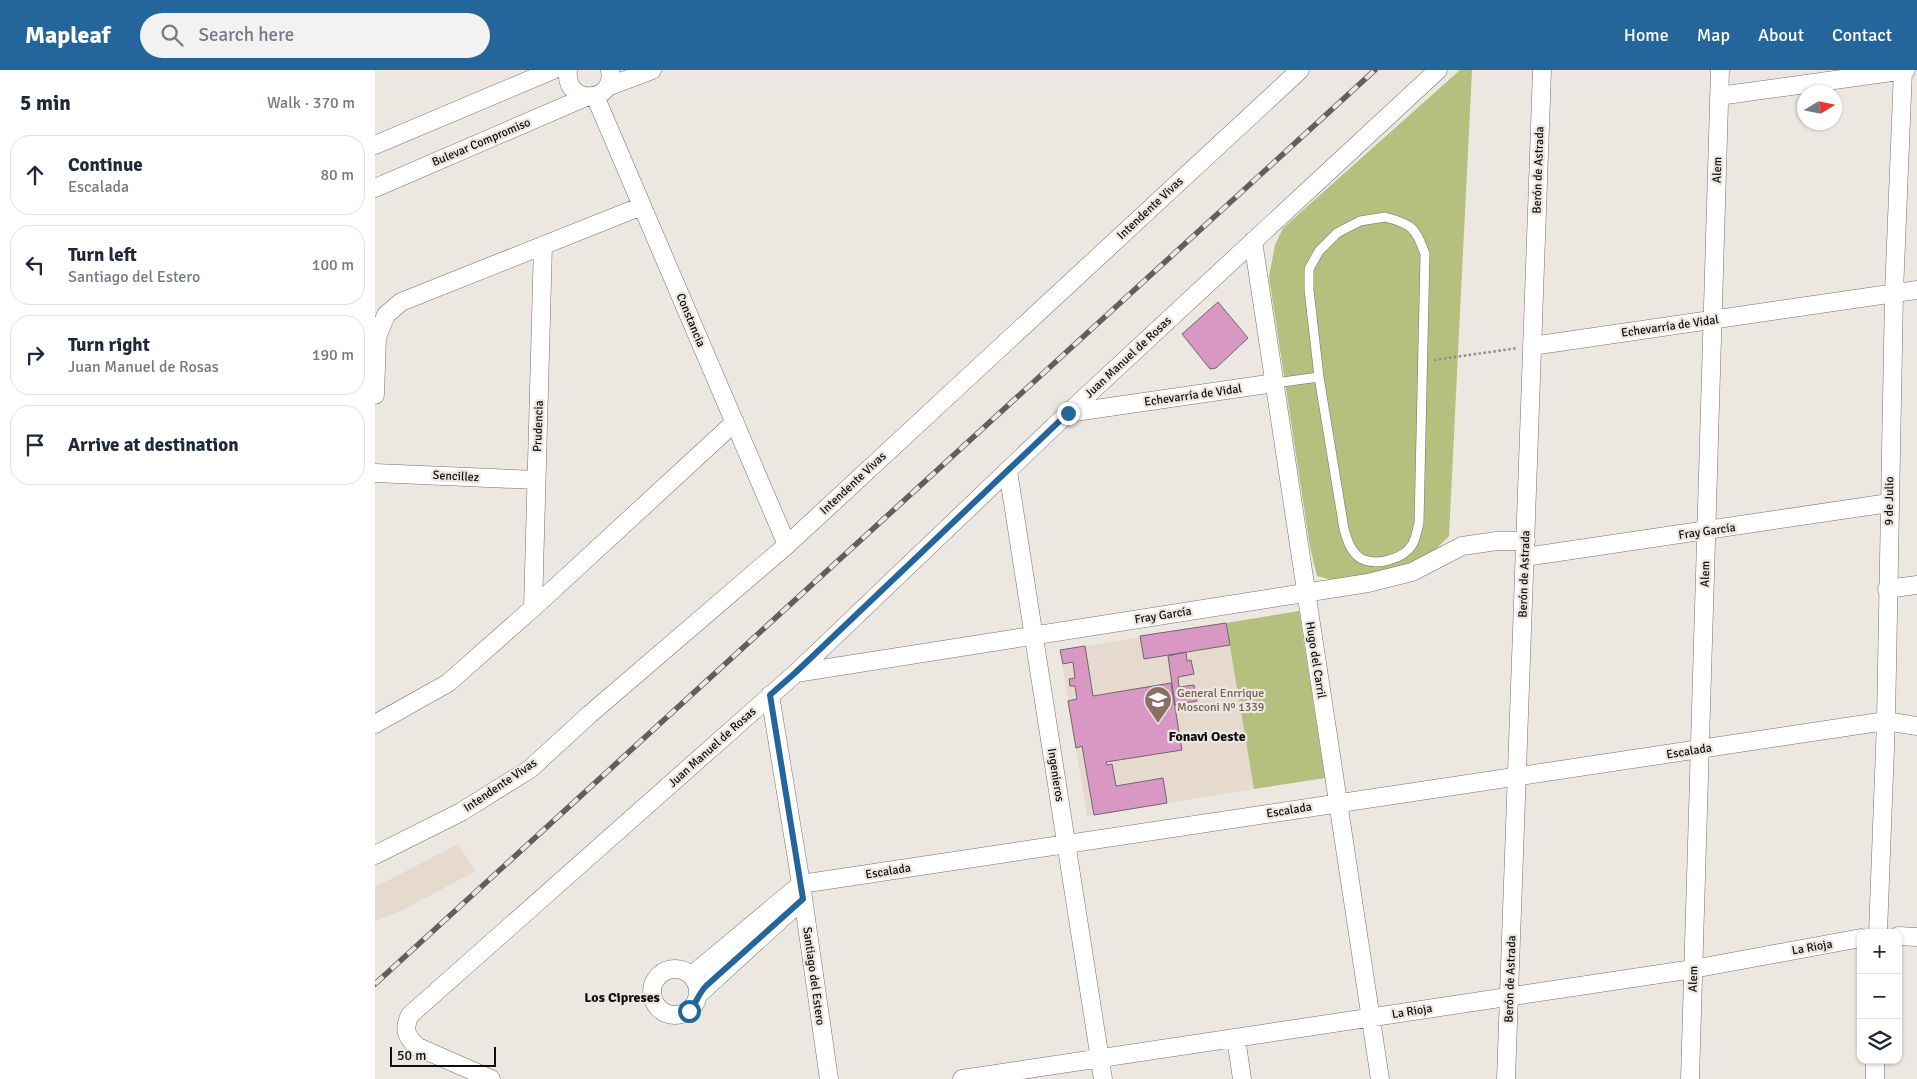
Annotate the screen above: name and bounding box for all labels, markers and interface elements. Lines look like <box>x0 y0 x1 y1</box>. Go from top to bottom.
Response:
search box <box>140 13 490 58</box>
text: Mapleaf <box>25 20 110 50</box>
icon: search <box>158 21 186 49</box>
text: Search here <box>198 23 294 47</box>
text: Home <box>1624 24 1669 46</box>
text: Map <box>1697 24 1730 46</box>
text: About <box>1758 24 1804 46</box>
text: Contact <box>1832 24 1892 46</box>
north arrow <box>1797 85 1842 130</box>
text: 5 min <box>20 90 71 116</box>
text: Walk · 370 m <box>267 93 355 113</box>
street label: Bulevar Compromiso <box>430 115 533 170</box>
street label: Berón de Astrada <box>1529 126 1548 214</box>
text: Continue <box>68 153 143 177</box>
street label: Alem <box>1710 157 1725 183</box>
icon: ahead <box>21 161 49 189</box>
text: 80 m <box>320 165 354 185</box>
street label: Intendente Vivas <box>1114 174 1187 243</box>
text: Escalada <box>68 177 129 197</box>
text: Turn left <box>68 243 137 267</box>
icon: left <box>21 251 49 279</box>
text: 100 m <box>312 255 354 275</box>
text: Santiago del Estero <box>68 267 200 287</box>
street label: Constancia <box>672 291 709 349</box>
street label: Echevarría de Vidal <box>1620 312 1720 341</box>
street label: Juan Manuel de Rosas <box>1082 313 1175 401</box>
text: Turn right <box>68 333 150 357</box>
icon: right <box>21 341 49 369</box>
text: 190 m <box>312 345 354 365</box>
text: Juan Manuel de Rosas <box>68 357 219 377</box>
street label: Echevarría de Vidal <box>1143 381 1243 410</box>
street label: Prudencia <box>530 400 547 452</box>
route end <box>1057 402 1080 425</box>
icon: arrive <box>21 431 49 459</box>
text: Arrive at destination <box>68 433 239 457</box>
street label: Intendente Vivas <box>817 449 890 518</box>
street label: Sencillez <box>432 468 480 485</box>
street label: 9 de Julio <box>1882 476 1897 526</box>
street label: Fray García <box>1678 520 1737 543</box>
street label: Berón de Astrada <box>1515 530 1534 618</box>
street label: Alem <box>1698 561 1713 587</box>
street label: Fray García <box>1133 604 1193 627</box>
street label: Hugo del Carril <box>1302 621 1329 700</box>
school or university icon: General Enrrique Mosconi Nº 1339 <box>1143 685 1173 724</box>
place label: General Enrrique Mosconi Nº 1339 <box>1177 686 1264 715</box>
street label: Juan Manuel de Rosas <box>665 704 759 791</box>
district label: Fonavi Oeste <box>1168 728 1246 745</box>
street label: Escalada <box>1665 741 1713 762</box>
street label: Ingenieros <box>1044 747 1067 803</box>
street label: Intendente Vivas <box>461 755 540 815</box>
street label: Escalada <box>1265 800 1313 821</box>
street label: Escalada <box>864 861 912 882</box>
street label: Santiago del Estero <box>799 926 828 1026</box>
map controls <box>1857 929 1902 1064</box>
button: + <box>1857 929 1902 974</box>
street label: Berón de Astrada <box>1501 935 1520 1023</box>
street label: La Rioja <box>1791 937 1834 958</box>
street label: Alem <box>1686 966 1701 992</box>
button: − <box>1857 974 1902 1019</box>
district label: Los Cipreses <box>584 989 660 1006</box>
route start <box>678 1000 701 1023</box>
street label: La Rioja <box>1391 1001 1433 1022</box>
button: layers <box>1857 1019 1902 1064</box>
scale bar <box>390 1044 496 1067</box>
text: 50 m <box>397 1047 426 1064</box>

